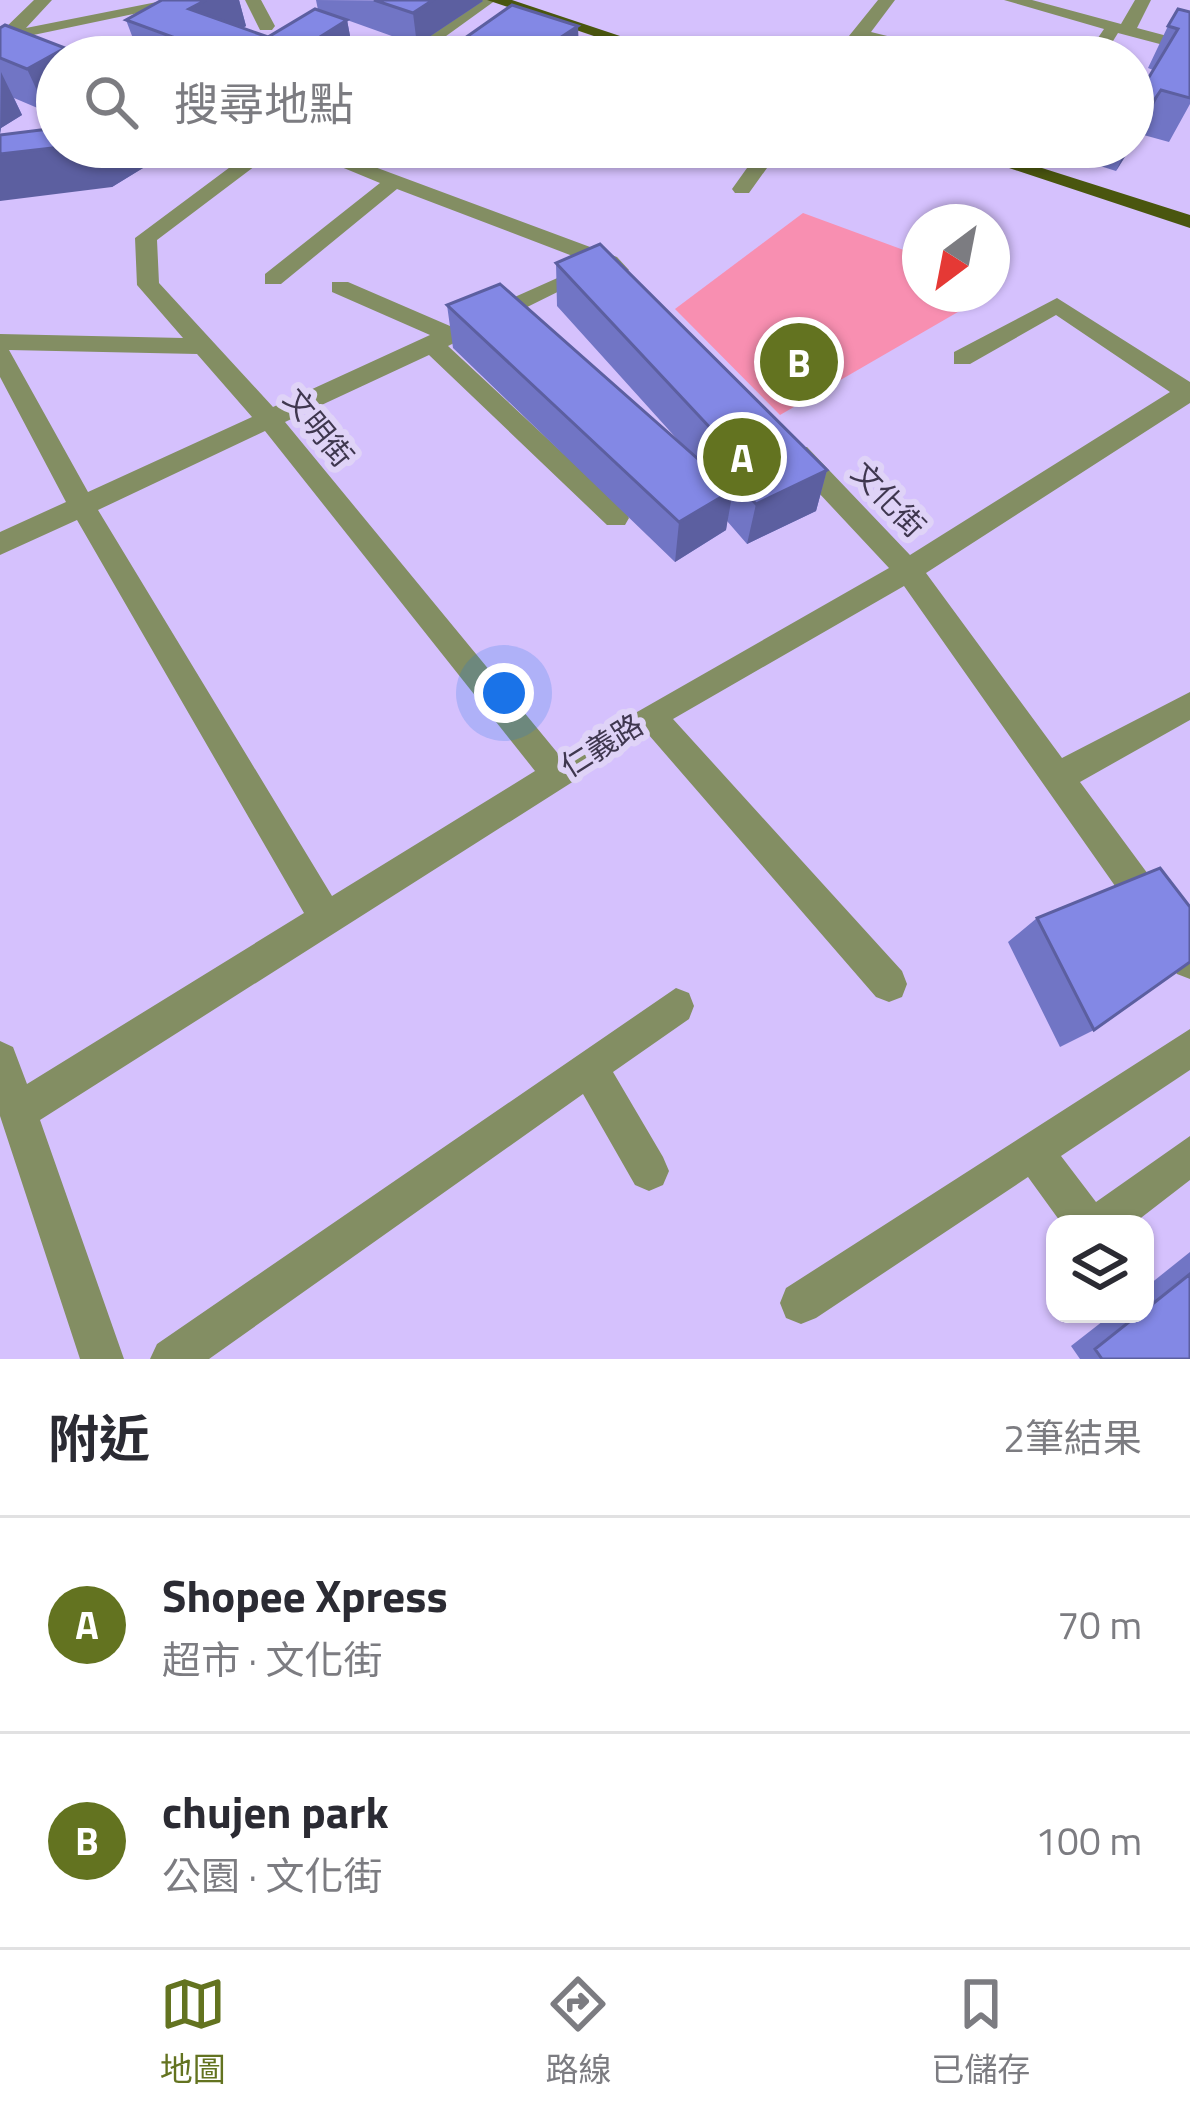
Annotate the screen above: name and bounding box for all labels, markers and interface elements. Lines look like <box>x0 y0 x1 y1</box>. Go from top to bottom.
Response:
search box <box>36 36 1154 168</box>
icon: search <box>78 69 144 135</box>
text: 搜尋地點 <box>174 69 354 137</box>
north arrow <box>902 204 1010 312</box>
pin: B <box>760 317 838 407</box>
street label: 文明街 <box>273 378 365 477</box>
pin: A <box>703 412 781 502</box>
street label: 文化街 <box>841 451 937 548</box>
your location <box>474 663 534 723</box>
street label: 仁義路 <box>551 702 652 789</box>
map controls <box>1046 1215 1154 1323</box>
button: layers <box>1046 1215 1154 1323</box>
text: 附近 <box>48 1399 150 1477</box>
text: 2筆結果 <box>1003 1408 1142 1467</box>
text: Shopee Xpress <box>162 1561 448 1629</box>
text: A <box>75 1595 99 1654</box>
text: 70 m <box>1057 1595 1142 1654</box>
text: 超市 · 文化街 <box>162 1630 383 1689</box>
text: chujen park <box>162 1777 389 1845</box>
text: B <box>75 1811 99 1870</box>
text: 100 m <box>1035 1811 1142 1870</box>
text: 公園 · 文化街 <box>162 1846 383 1905</box>
tab: 地圖 <box>160 1971 226 2094</box>
tab: 路線 <box>545 1971 611 2094</box>
tab: 已儲存 <box>931 1971 1030 2094</box>

